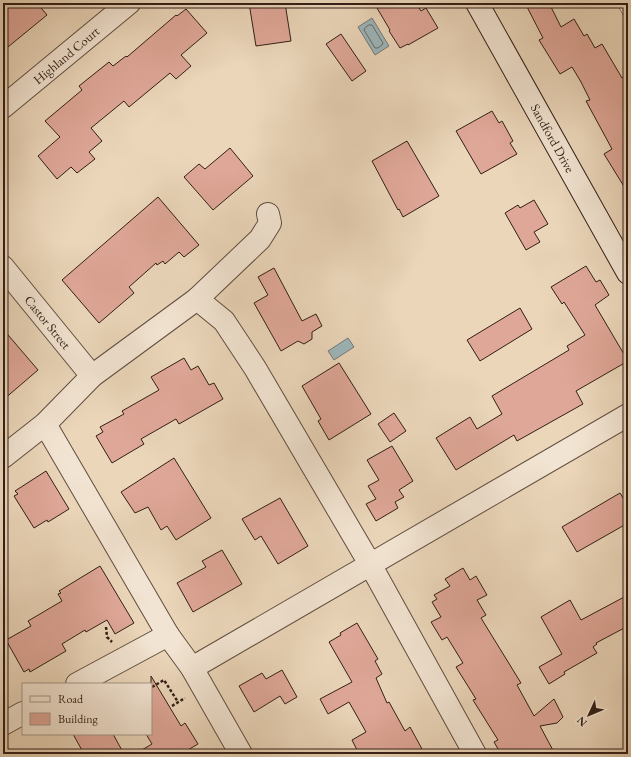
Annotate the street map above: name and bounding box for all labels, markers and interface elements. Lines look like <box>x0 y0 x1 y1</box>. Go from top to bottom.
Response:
street label: Highland Court <box>30 23 103 88</box>
street label: Sandford Drive <box>527 101 578 176</box>
street label: Castor Street <box>21 292 75 353</box>
legend <box>22 683 152 735</box>
text: Road <box>58 691 84 707</box>
north arrow <box>569 695 609 735</box>
text: Building <box>58 711 99 727</box>
text: N <box>574 714 590 730</box>

